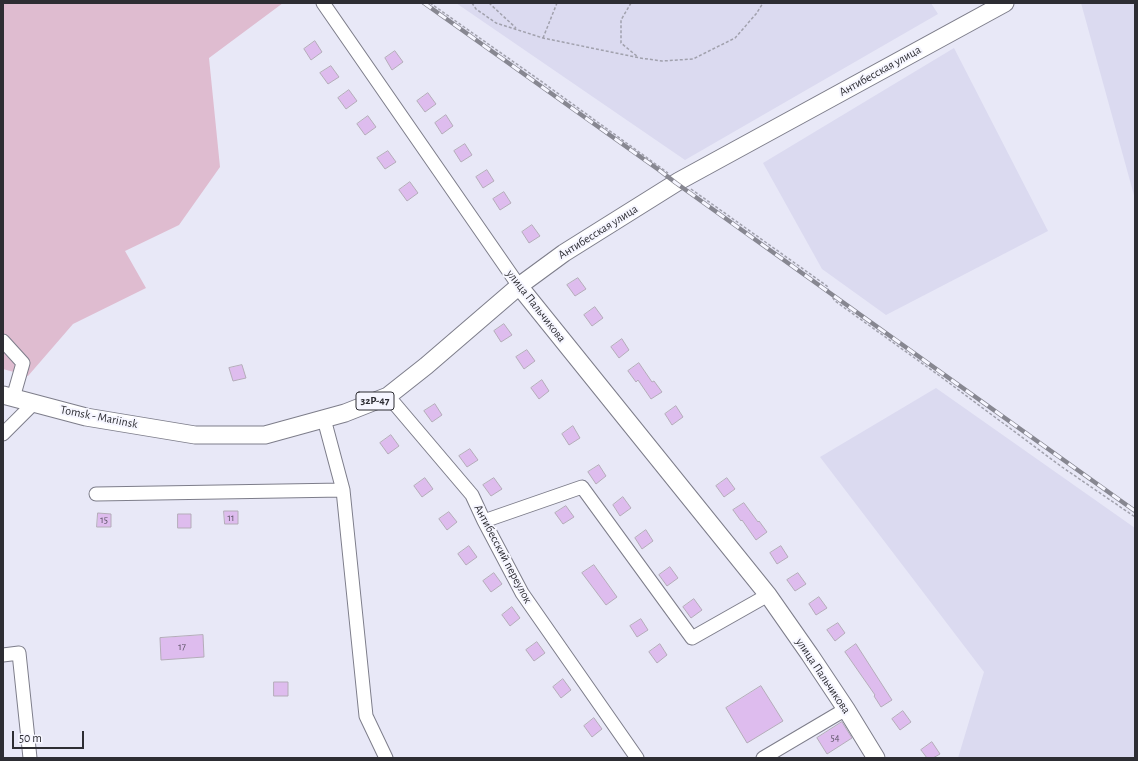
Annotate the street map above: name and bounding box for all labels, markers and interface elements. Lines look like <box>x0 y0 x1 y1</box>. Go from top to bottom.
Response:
street label: Антибесская улица <box>836 42 924 100</box>
street label: Антибесская улица <box>555 202 641 262</box>
street label: улица Пальчикова <box>503 267 569 345</box>
road number: 32Р-47 <box>356 392 394 410</box>
street label: Tomsk - Mariinsk <box>59 402 139 432</box>
street label: Антибесский переулок <box>471 502 535 606</box>
house number: 11 <box>228 512 234 524</box>
house number: 15 <box>100 514 108 526</box>
street label: улица Пальчикова <box>792 635 854 717</box>
house number: 17 <box>178 641 186 653</box>
scale bar <box>14 723 86 749</box>
text: 50 m <box>19 732 42 744</box>
house number: 54 <box>831 732 839 744</box>

